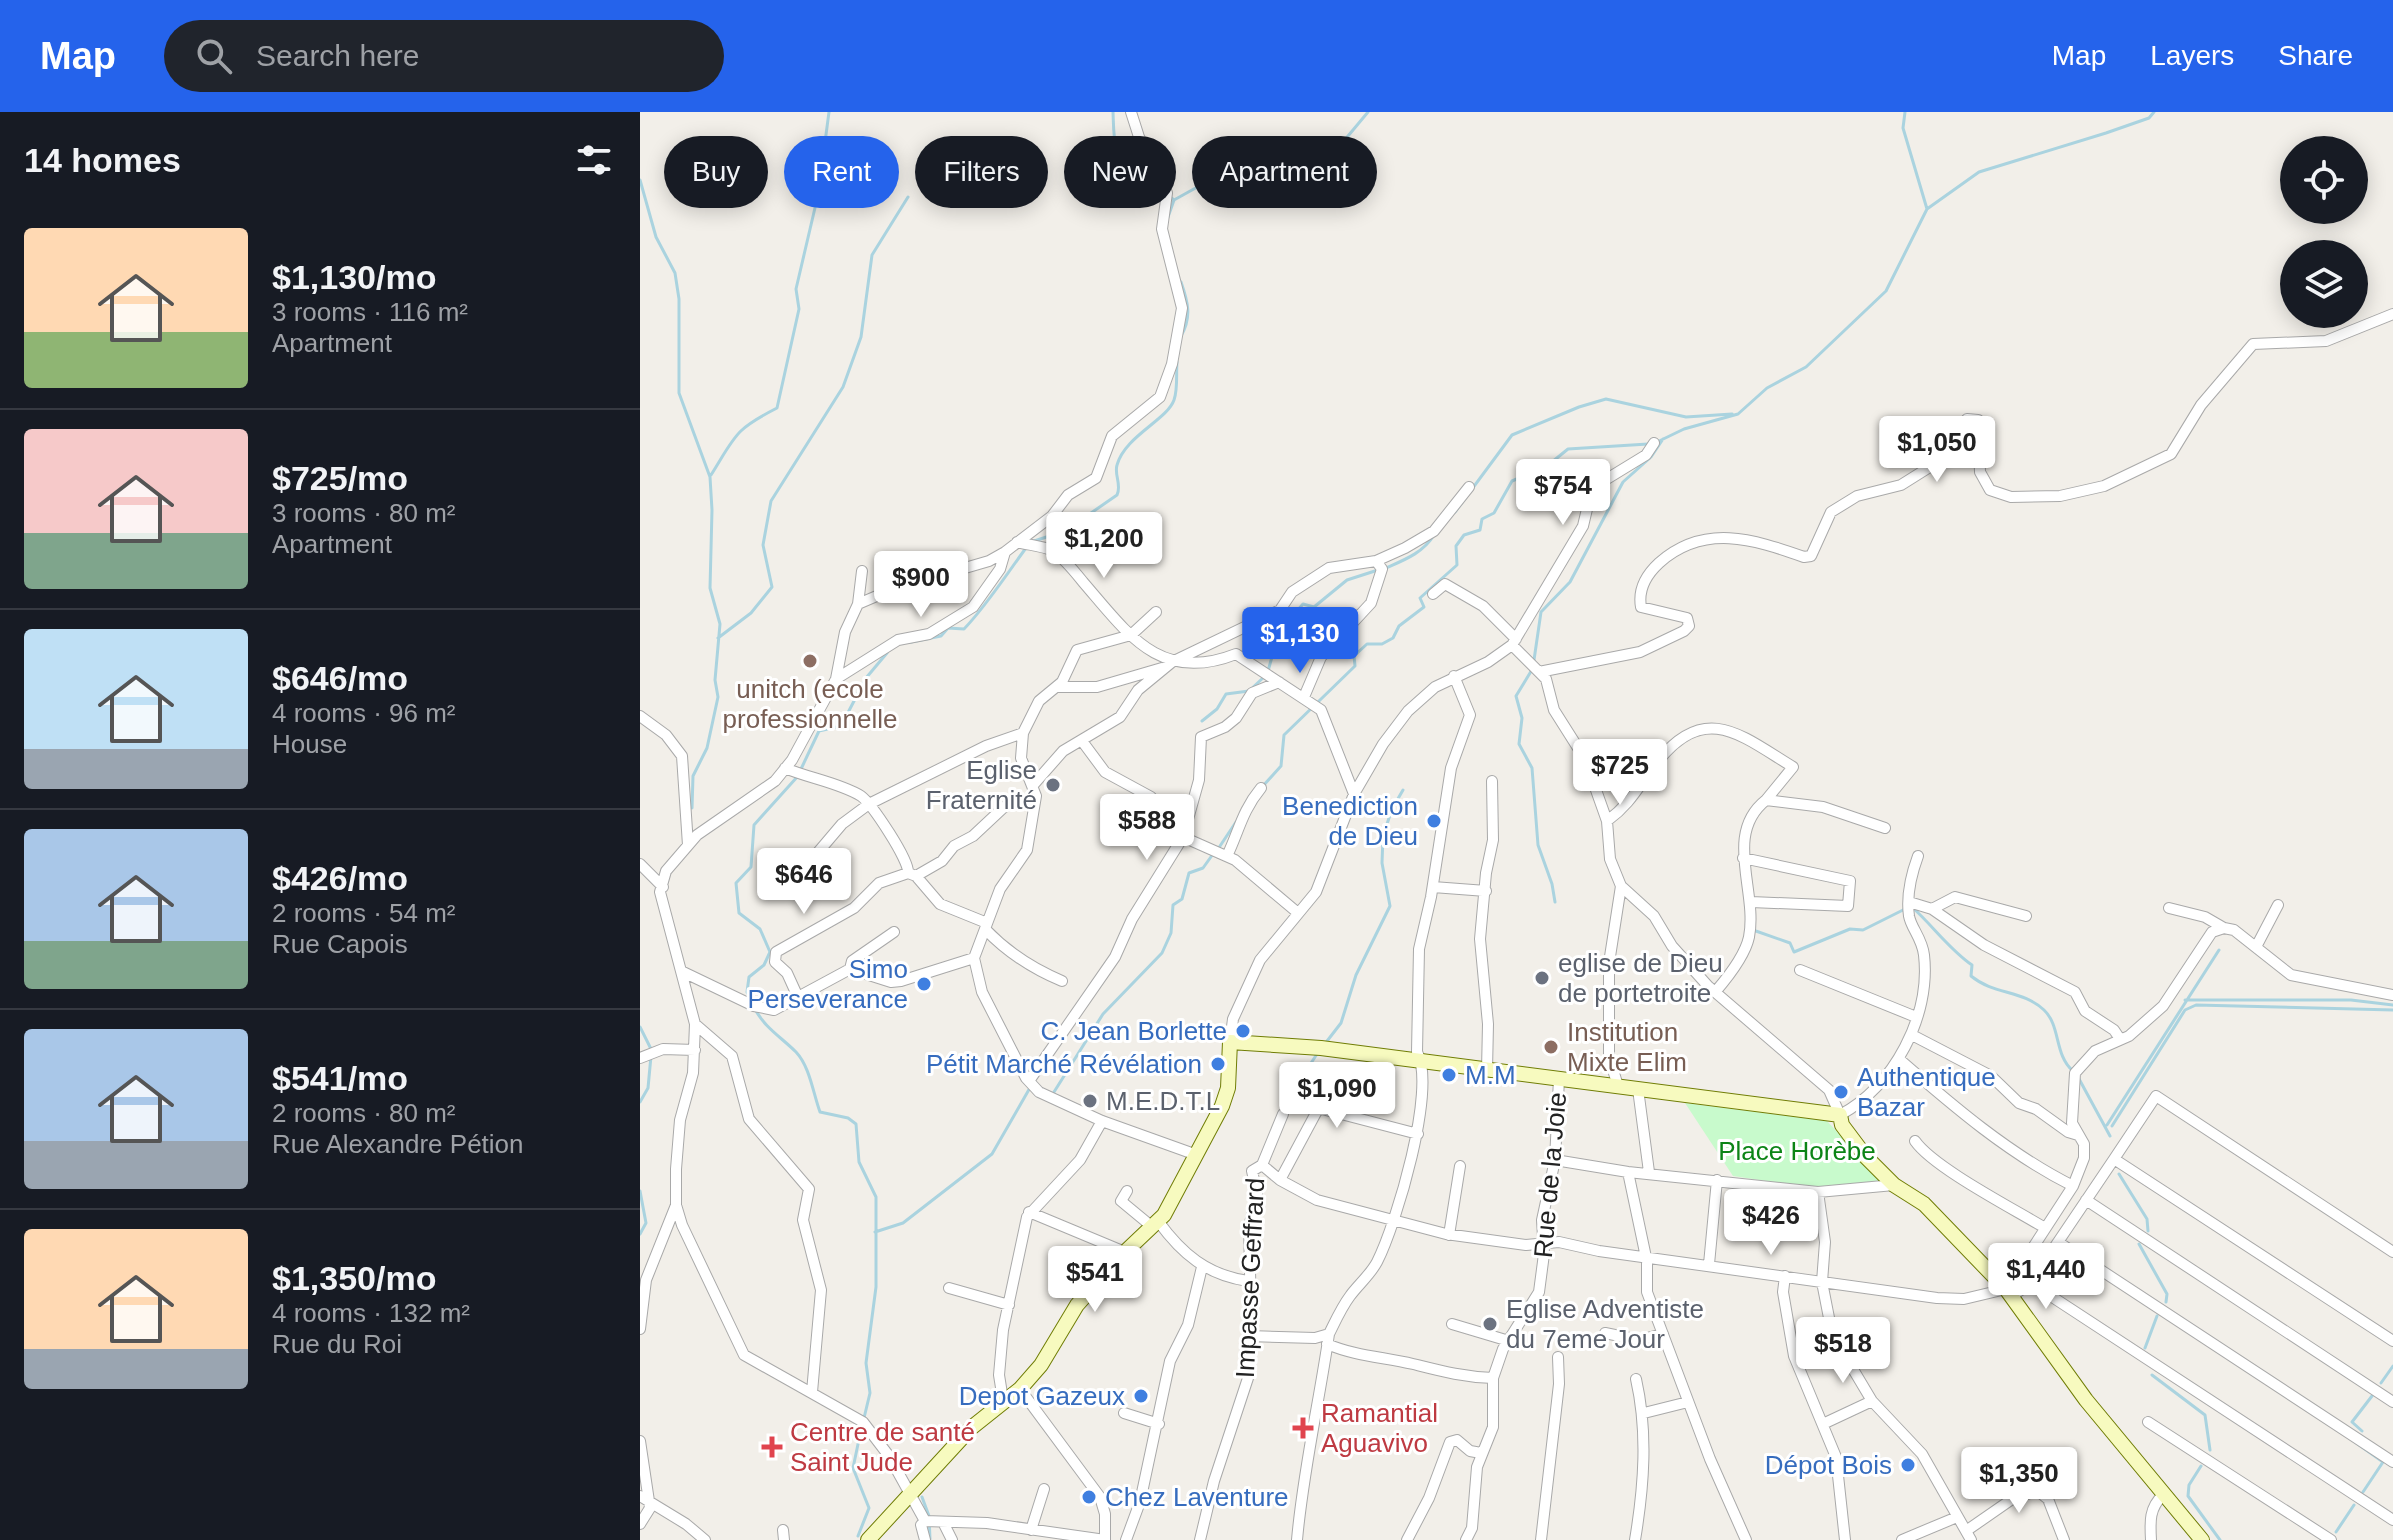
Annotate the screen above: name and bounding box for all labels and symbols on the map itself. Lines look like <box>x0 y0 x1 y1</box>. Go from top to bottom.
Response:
pin: $1,050 <box>1872 416 2002 484</box>
pin: $754 <box>1516 459 1610 527</box>
pin: $1,200 <box>1039 512 1169 580</box>
pin: $900 <box>874 551 968 619</box>
pin: $1,130 <box>1235 607 1365 675</box>
marker: unitch (ecole professionnelle <box>801 652 819 670</box>
place label: unitch (ecole professionnelle <box>723 674 897 734</box>
pin: $725 <box>1573 739 1667 807</box>
place label: Eglise Fraternité <box>926 755 1037 815</box>
marker: Eglise Fraternité <box>1044 776 1062 794</box>
place label: Benediction de Dieu <box>1282 791 1418 851</box>
pin: $588 <box>1100 794 1194 862</box>
marker: Benediction de Dieu <box>1425 812 1443 830</box>
pin: $646 <box>757 848 851 916</box>
place label: eglise de Dieu de portetroite <box>1558 948 1723 1008</box>
place label: Simo Perseverance <box>748 954 908 1014</box>
marker: eglise de Dieu de portetroite <box>1533 969 1551 987</box>
marker: Simo Perseverance <box>915 975 933 993</box>
place label: C. Jean Borlette <box>1041 1016 1227 1046</box>
place label: Institution Mixte Elim <box>1567 1017 1687 1077</box>
marker: C. Jean Borlette <box>1234 1022 1252 1040</box>
marker: Institution Mixte Elim <box>1542 1038 1560 1056</box>
place label: Pétit Marché Révélation <box>926 1049 1202 1079</box>
marker: Pétit Marché Révélation <box>1209 1055 1227 1073</box>
place label: M.M <box>1465 1060 1516 1090</box>
pin: $1,090 <box>1272 1062 1402 1130</box>
place label: Authentique Bazar <box>1857 1062 1996 1122</box>
marker: M.M <box>1440 1066 1458 1084</box>
marker: Authentique Bazar <box>1832 1083 1850 1101</box>
place label: M.E.D.T.L <box>1106 1086 1220 1116</box>
street label: Rue de la Joie <box>1528 1091 1572 1259</box>
marker: M.E.D.T.L <box>1081 1092 1099 1110</box>
park label: Place Horèbe <box>1718 1136 1876 1166</box>
street label: Impasse Geffrard <box>1230 1177 1270 1379</box>
pin: $426 <box>1724 1189 1818 1257</box>
pin: $1,440 <box>1981 1243 2111 1311</box>
pin: $541 <box>1048 1246 1142 1314</box>
place label: Eglise Adventiste du 7eme Jour <box>1506 1294 1704 1354</box>
marker: Eglise Adventiste du 7eme Jour <box>1481 1315 1499 1333</box>
pin: $518 <box>1796 1317 1890 1385</box>
place label: Depot Gazeux <box>959 1381 1125 1411</box>
marker: Depot Gazeux <box>1132 1387 1150 1405</box>
place label: Ramantial Aguavivo <box>1321 1398 1438 1458</box>
place label: Centre de santé Saint Jude <box>790 1417 975 1477</box>
marker: Ramantial Aguavivo <box>1292 1417 1314 1439</box>
marker: Centre de santé Saint Jude <box>761 1436 783 1458</box>
pin: $1,350 <box>1954 1447 2084 1515</box>
place label: Dépot Bois <box>1765 1450 1892 1480</box>
marker: Dépot Bois <box>1899 1456 1917 1474</box>
place label: Chez Laventure <box>1105 1482 1289 1512</box>
marker: Chez Laventure <box>1080 1488 1098 1506</box>

